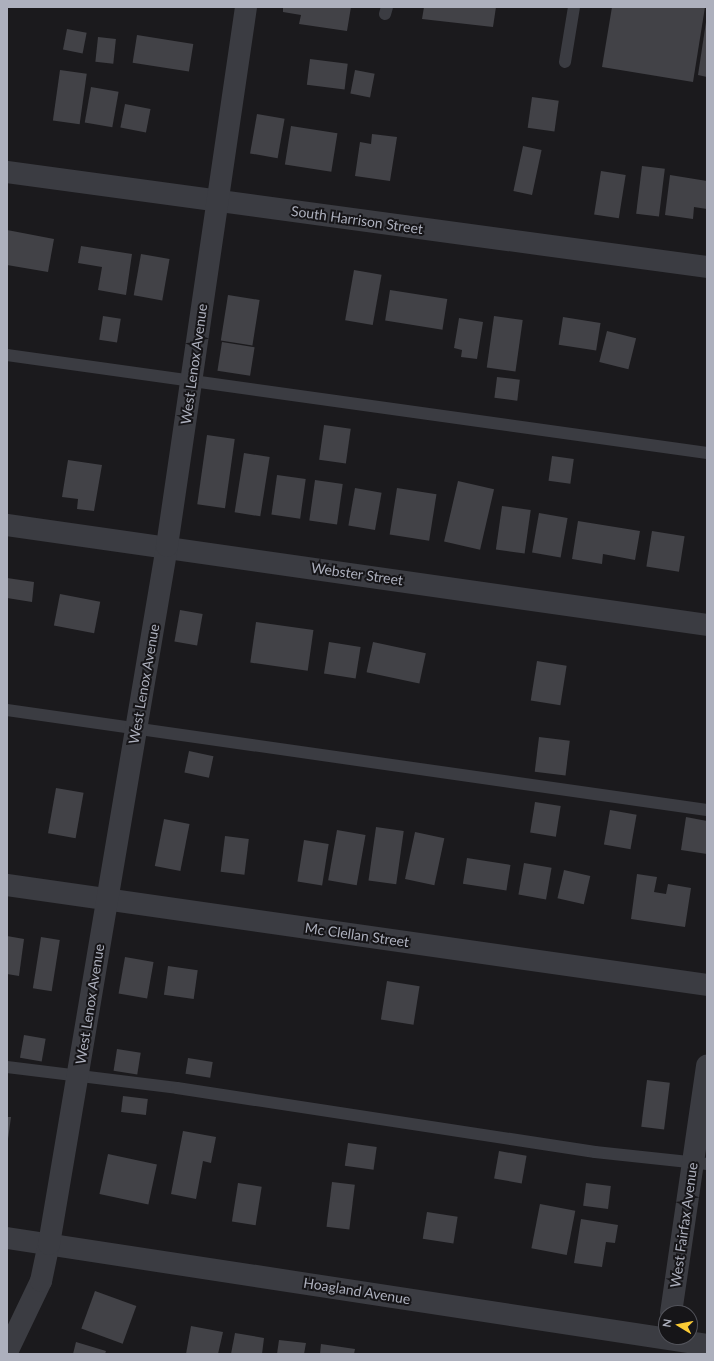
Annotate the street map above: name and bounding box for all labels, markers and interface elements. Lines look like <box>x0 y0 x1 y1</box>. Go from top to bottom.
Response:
street label: South Harrison Street <box>290 202 424 238</box>
street label: West Lenox Avenue <box>177 302 211 426</box>
street label: Webster Street <box>310 559 404 589</box>
street label: West Lenox Avenue <box>125 622 163 746</box>
street label: Mc Clellan Street <box>304 919 410 951</box>
street label: West Lenox Avenue <box>72 942 108 1066</box>
street label: West Fairfax Avenue <box>667 1161 701 1289</box>
street label: Hoagland Avenue <box>302 1274 412 1308</box>
north arrow <box>658 1305 698 1345</box>
text: N <box>660 1318 674 1328</box>

